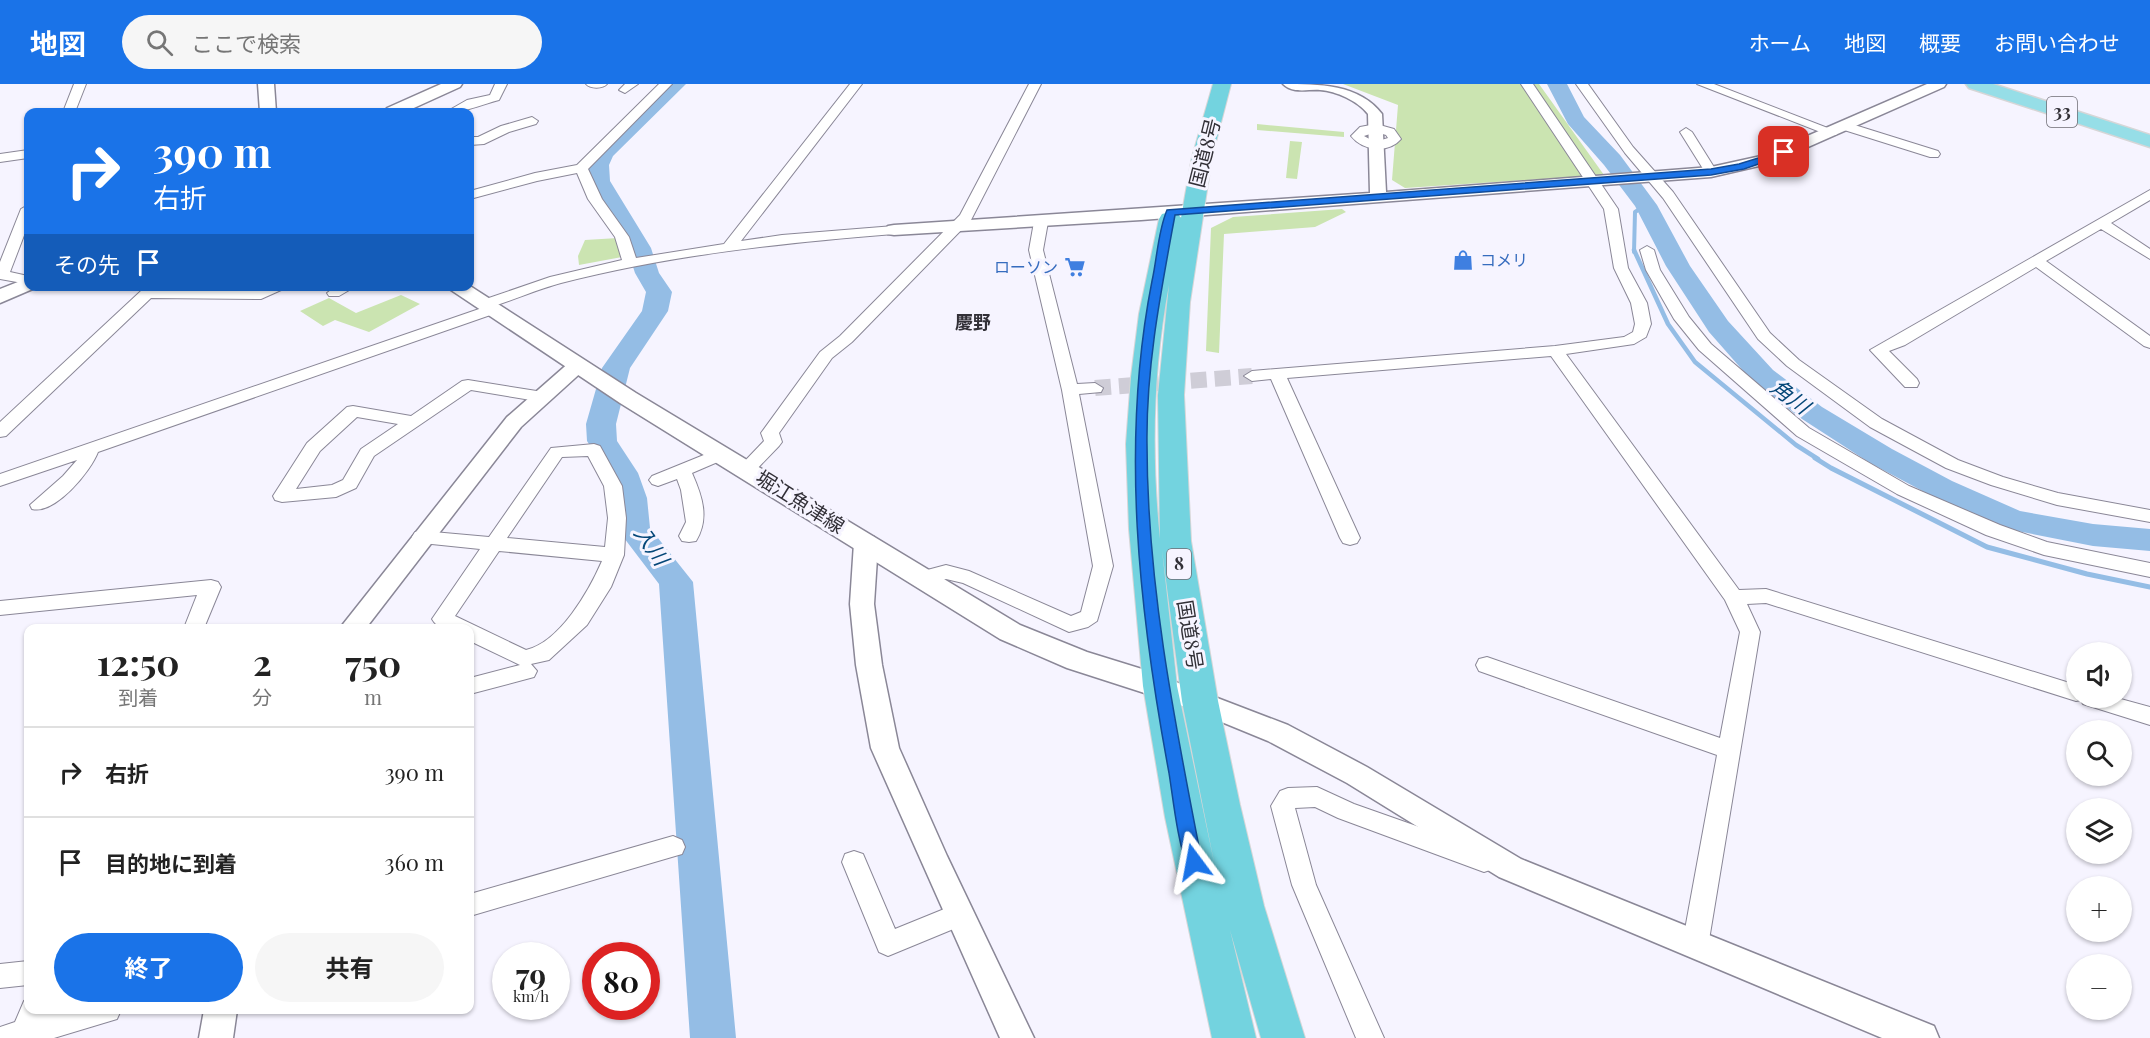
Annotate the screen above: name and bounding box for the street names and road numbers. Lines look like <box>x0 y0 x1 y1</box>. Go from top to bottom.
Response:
road number: 33 <box>2047 97 2077 127</box>
street label: 国道8号 <box>1182 115 1225 190</box>
street label: 堀江魚津線 <box>751 463 850 539</box>
road number: 8 <box>1167 549 1191 579</box>
street label: 国道8号 <box>1173 598 1210 672</box>

